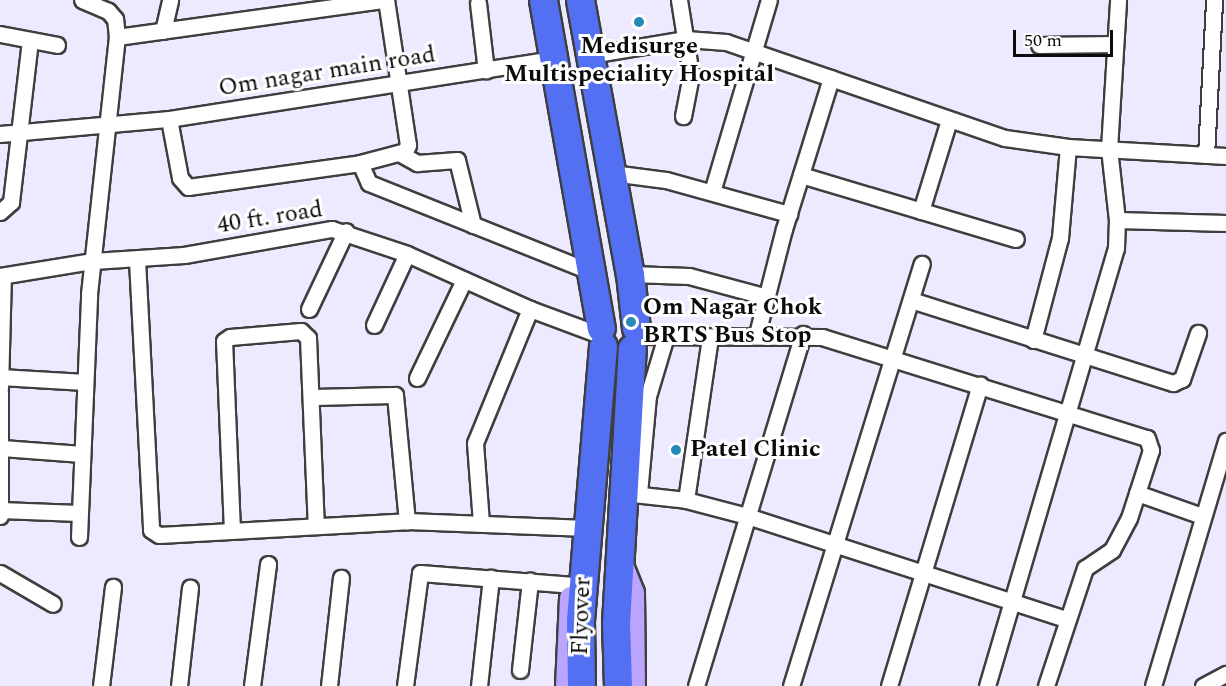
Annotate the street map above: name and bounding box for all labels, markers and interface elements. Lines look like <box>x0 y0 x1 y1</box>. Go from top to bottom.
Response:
marker: Medisurge Multispeciality Hospital <box>630 13 648 31</box>
scale bar <box>1016 18 1116 56</box>
text: 50 m <box>1024 27 1062 54</box>
place label: Medisurge Multispeciality Hospital <box>504 33 774 89</box>
street label: Om nagar main road <box>217 41 437 103</box>
street label: 40 ft. road <box>215 195 325 241</box>
place label: Om Nagar Chok BRTS Bus Stop <box>643 294 822 350</box>
marker: Om Nagar Chok BRTS Bus Stop <box>624 315 638 329</box>
place label: Patel Clinic <box>690 436 821 464</box>
marker: Patel Clinic <box>667 441 685 459</box>
street label: Flyover <box>566 576 598 656</box>

